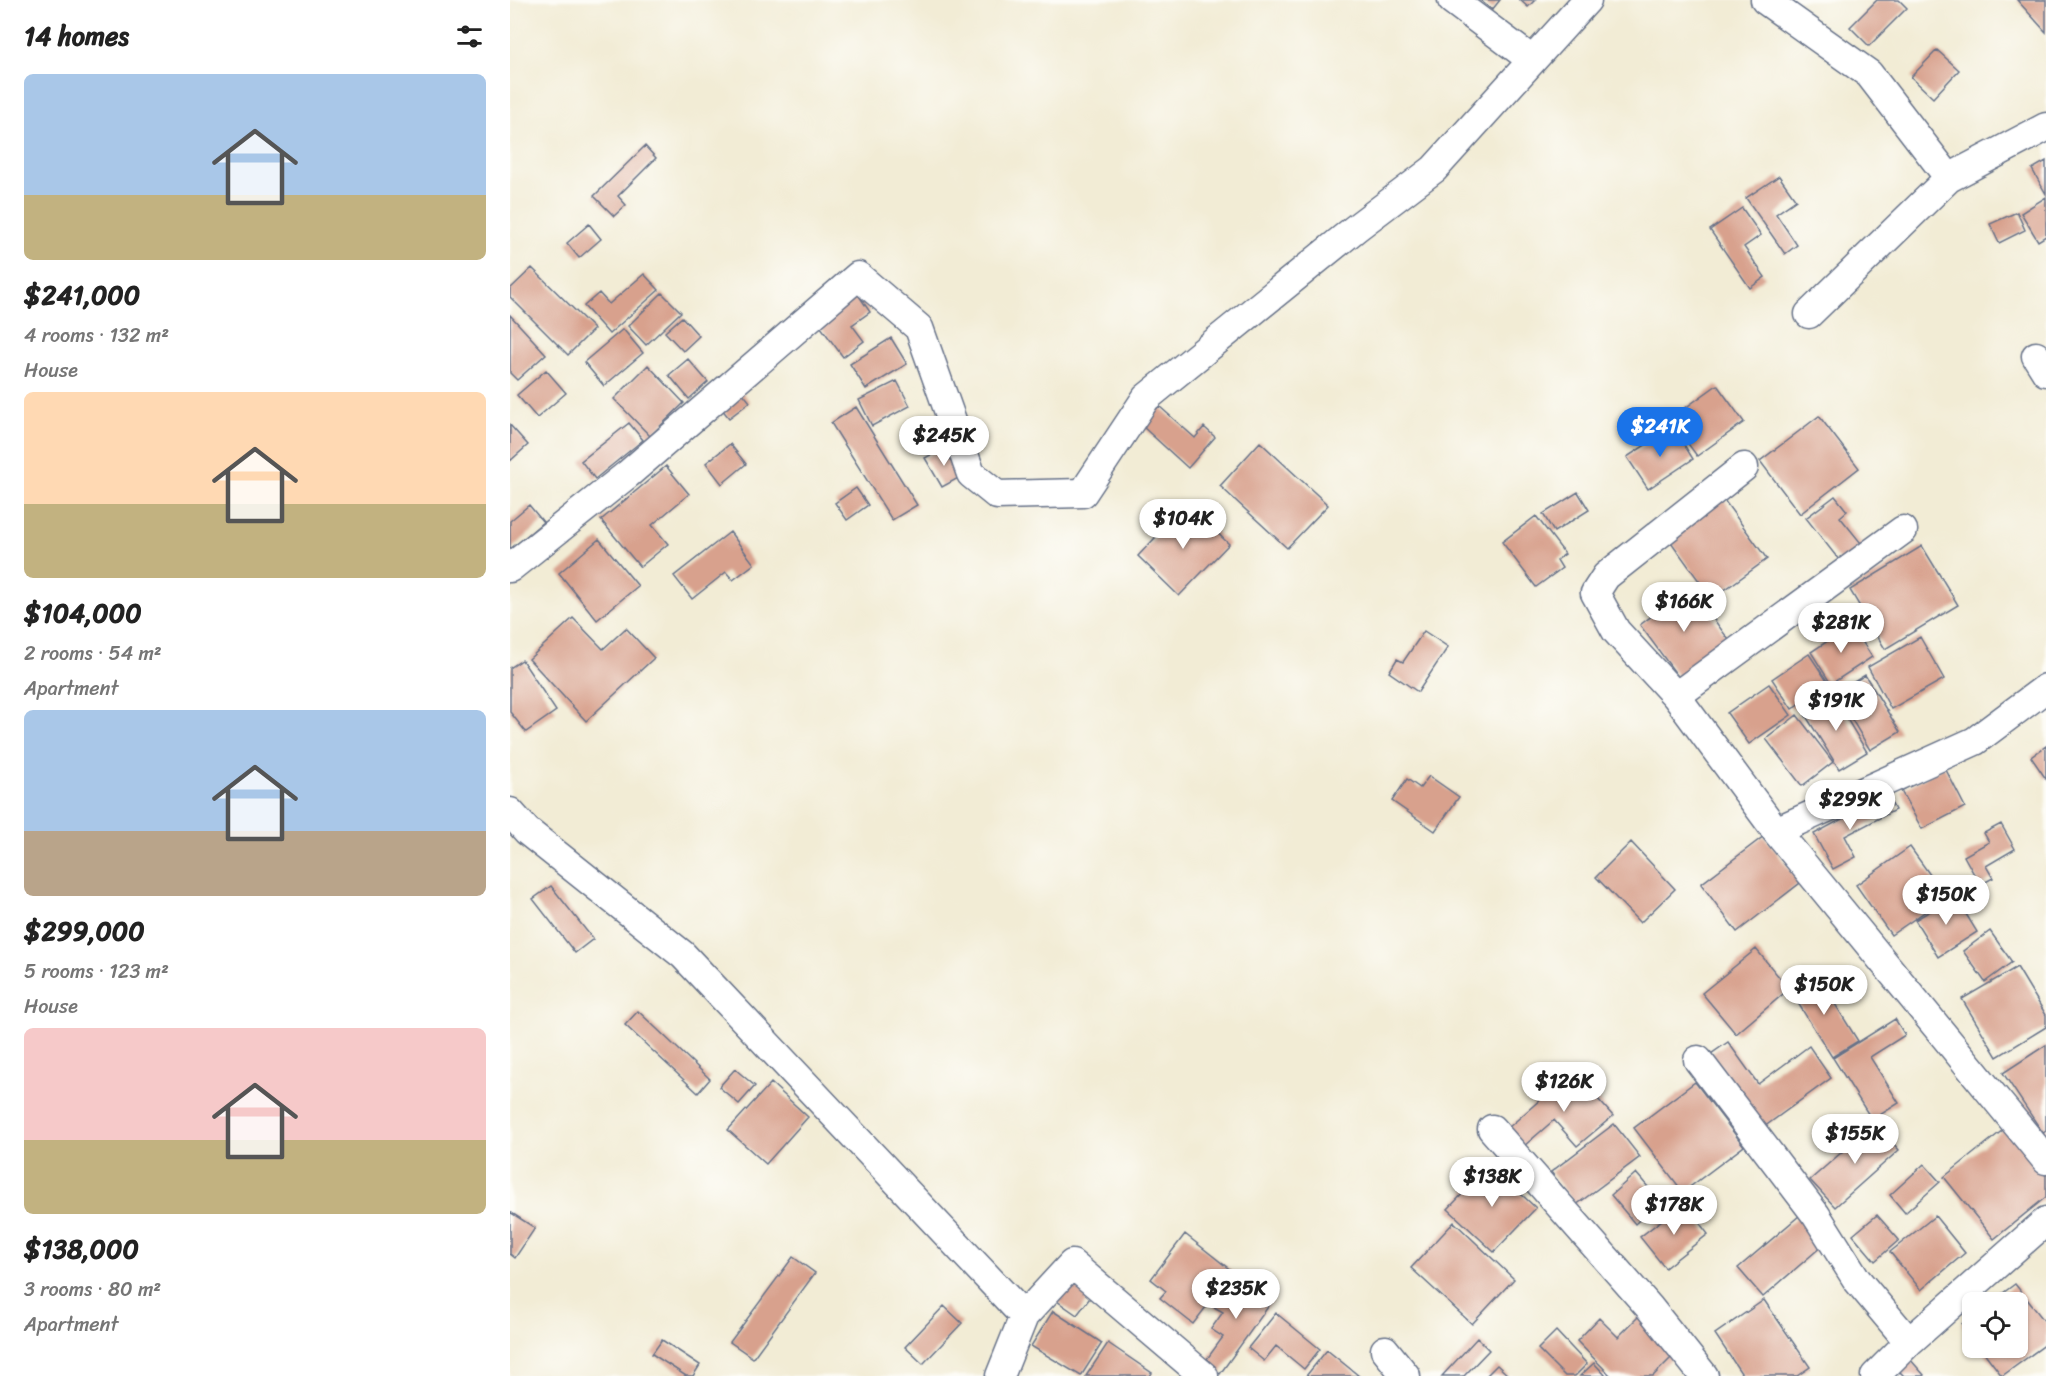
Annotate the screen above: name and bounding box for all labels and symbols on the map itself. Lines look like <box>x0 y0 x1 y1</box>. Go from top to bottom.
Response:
pin: $241K <box>1618 407 1702 458</box>
pin: $245K <box>902 416 986 467</box>
pin: $104K <box>1141 499 1225 550</box>
pin: $166K <box>1642 582 1726 633</box>
pin: $281K <box>1799 603 1883 654</box>
pin: $191K <box>1794 681 1878 732</box>
pin: $299K <box>1808 780 1892 831</box>
pin: $150K <box>1904 875 1988 926</box>
pin: $150K <box>1782 965 1866 1016</box>
pin: $126K <box>1522 1062 1606 1113</box>
pin: $155K <box>1813 1114 1897 1165</box>
pin: $138K <box>1450 1157 1534 1208</box>
pin: $178K <box>1632 1185 1716 1236</box>
pin: $235K <box>1194 1269 1278 1320</box>

